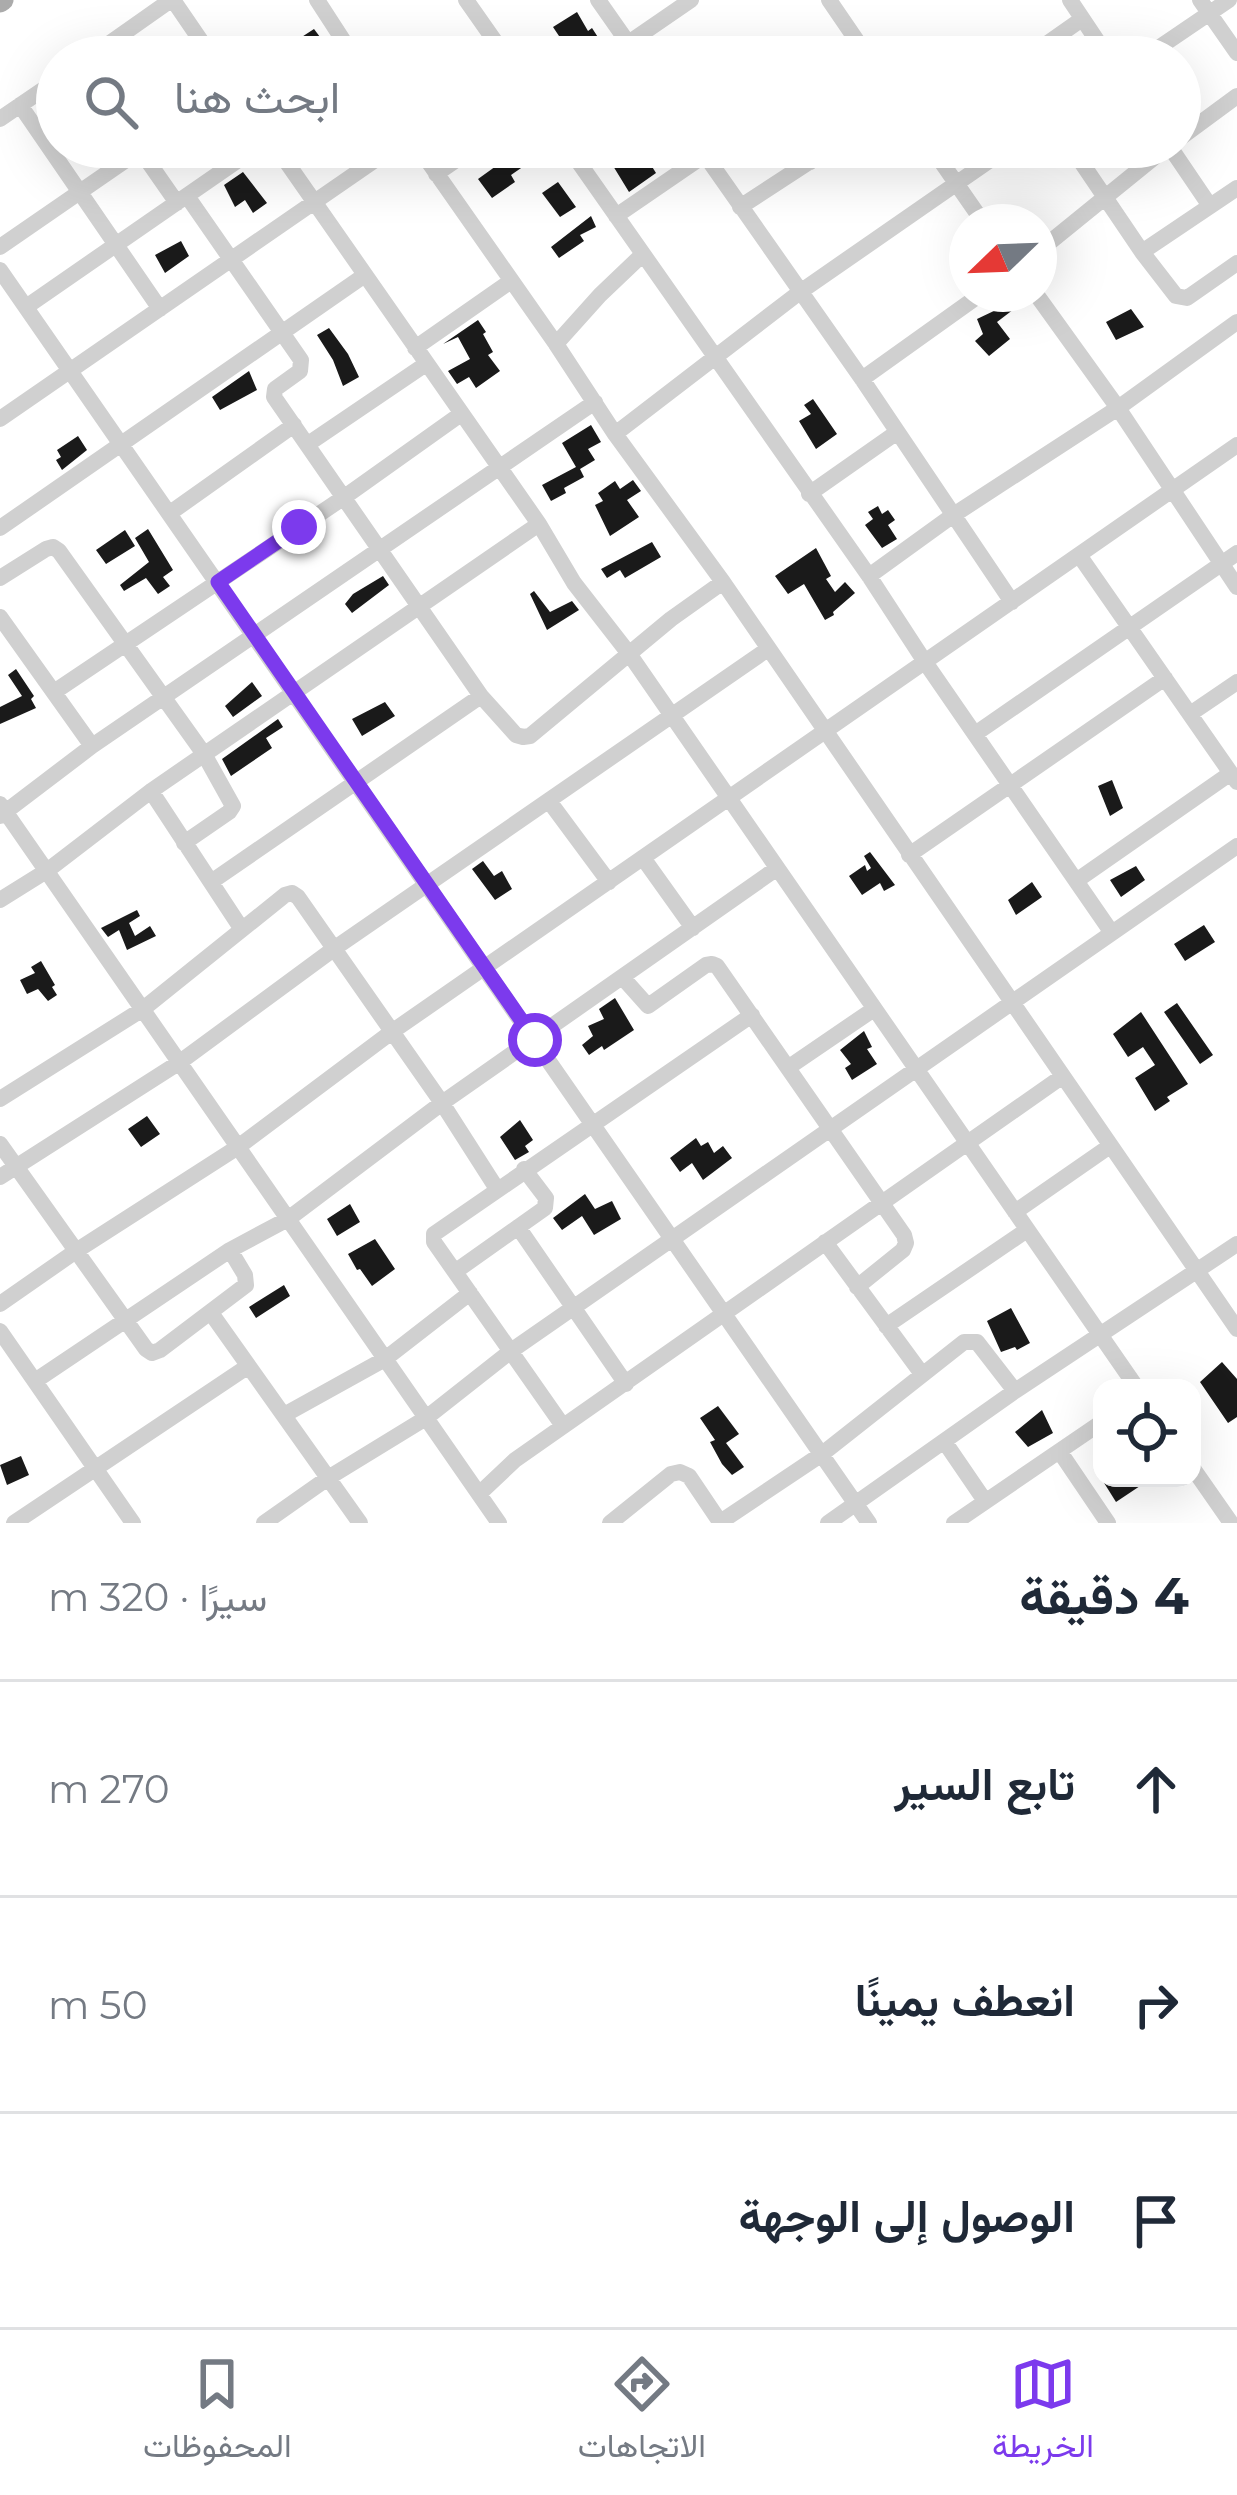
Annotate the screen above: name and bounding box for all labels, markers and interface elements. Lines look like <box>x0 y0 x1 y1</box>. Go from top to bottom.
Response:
search box <box>36 36 1201 168</box>
icon: search <box>78 69 144 135</box>
text: ابحث هنا <box>174 69 340 124</box>
north arrow <box>949 204 1057 312</box>
route end <box>272 500 326 554</box>
route start <box>508 1013 562 1067</box>
map controls <box>1093 1379 1201 1487</box>
button: locate <box>1093 1379 1201 1487</box>
text: 4 دقيقة <box>1019 1565 1189 1627</box>
text: سيرًا · 320 m <box>48 1573 267 1621</box>
text: تابع السير <box>894 1756 1075 1811</box>
icon: ahead <box>1123 1756 1189 1822</box>
text: 270 m <box>48 1765 170 1813</box>
text: انعطف يمينًا <box>855 1972 1075 2027</box>
icon: right <box>1123 1972 1189 2038</box>
text: 50 m <box>48 1981 148 2029</box>
text: الوصول إلى الوجهة <box>738 2188 1075 2243</box>
icon: arrive <box>1123 2188 1189 2254</box>
tab: المحفوظات <box>143 2351 292 2475</box>
tab: الاتجاهات <box>578 2351 706 2475</box>
tab: الخريطة <box>992 2351 1094 2475</box>

